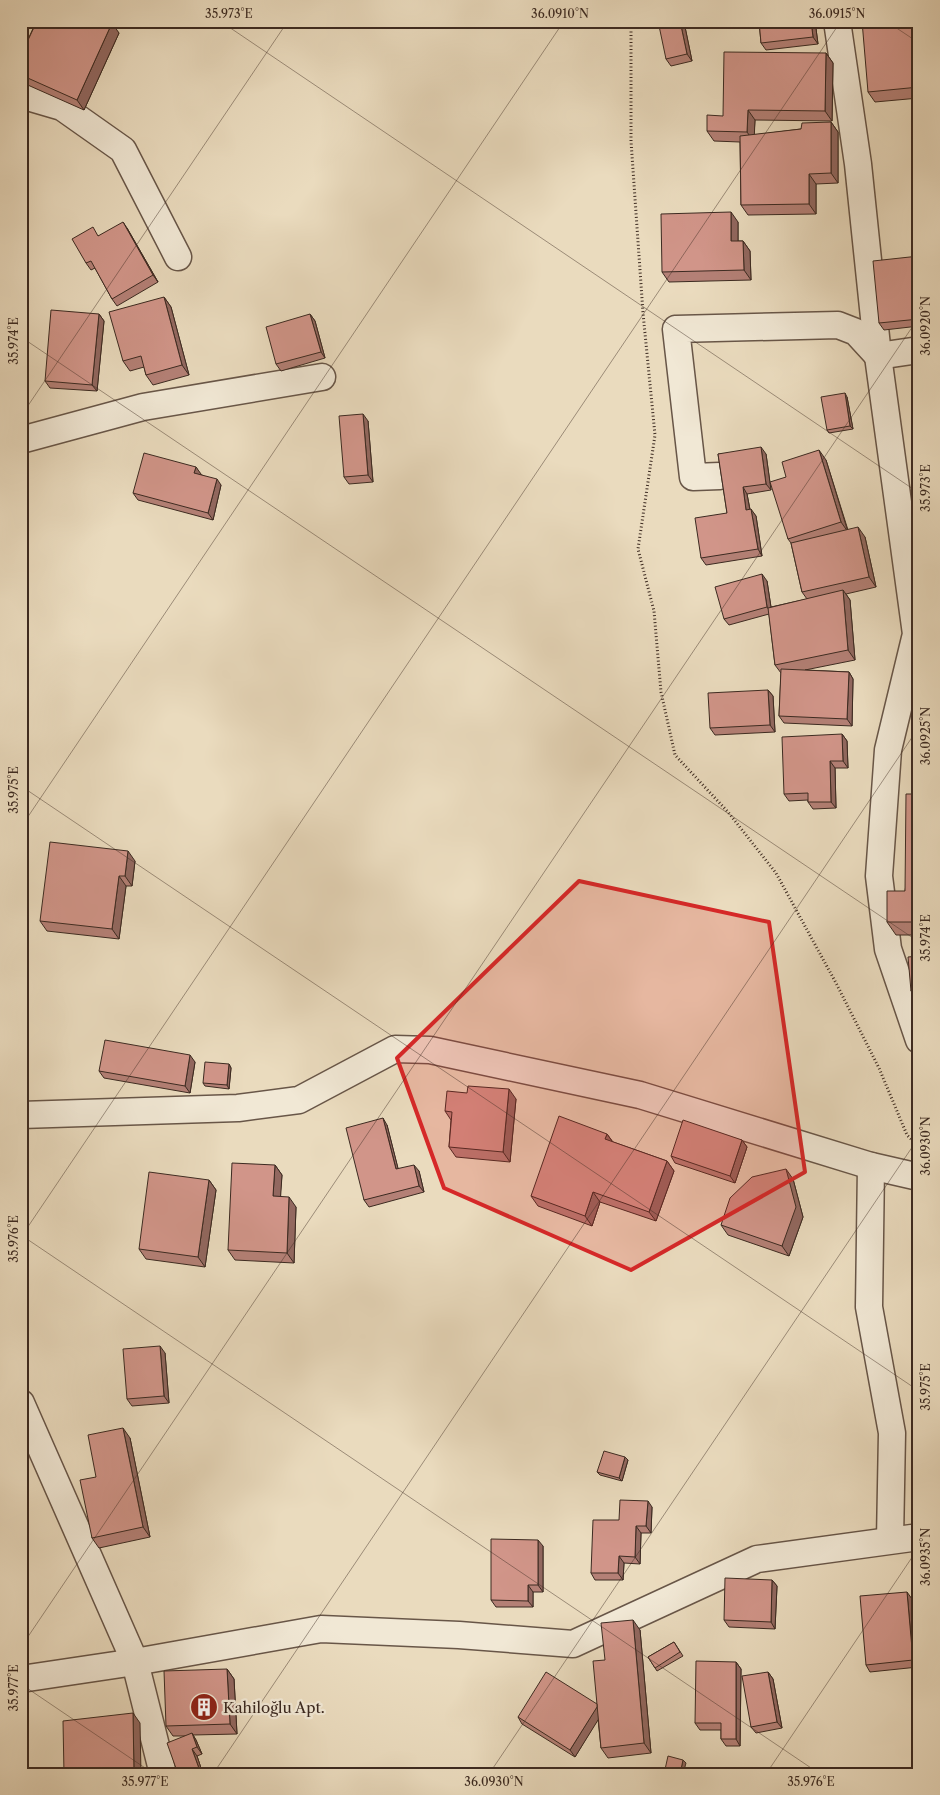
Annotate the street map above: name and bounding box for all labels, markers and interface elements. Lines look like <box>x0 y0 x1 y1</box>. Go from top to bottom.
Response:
text: 35.973°E <box>205 6 253 21</box>
text: 36.0910°N <box>531 6 589 21</box>
text: 36.0915°N <box>809 6 865 21</box>
text: 36.0920°N <box>918 296 933 356</box>
text: 35.974°E <box>6 317 21 365</box>
text: 35.973°E <box>918 464 933 512</box>
text: 36.0925°N <box>918 707 933 765</box>
text: 35.975°E <box>6 766 21 814</box>
text: 35.974°E <box>918 914 933 962</box>
text: 36.0930°N <box>918 1116 933 1176</box>
text: 35.976°E <box>6 1215 21 1263</box>
text: 35.975°E <box>918 1363 933 1411</box>
text: 36.0935°N <box>918 1528 933 1586</box>
text: 35.977°E <box>6 1664 21 1712</box>
building icon: Kahiloğlu Apt. <box>189 1692 219 1722</box>
place label: Kahiloğlu Apt. <box>223 1698 325 1717</box>
text: 35.977°E <box>121 1774 169 1789</box>
text: 36.0930°N <box>464 1774 524 1789</box>
text: 35.976°E <box>787 1774 835 1789</box>

